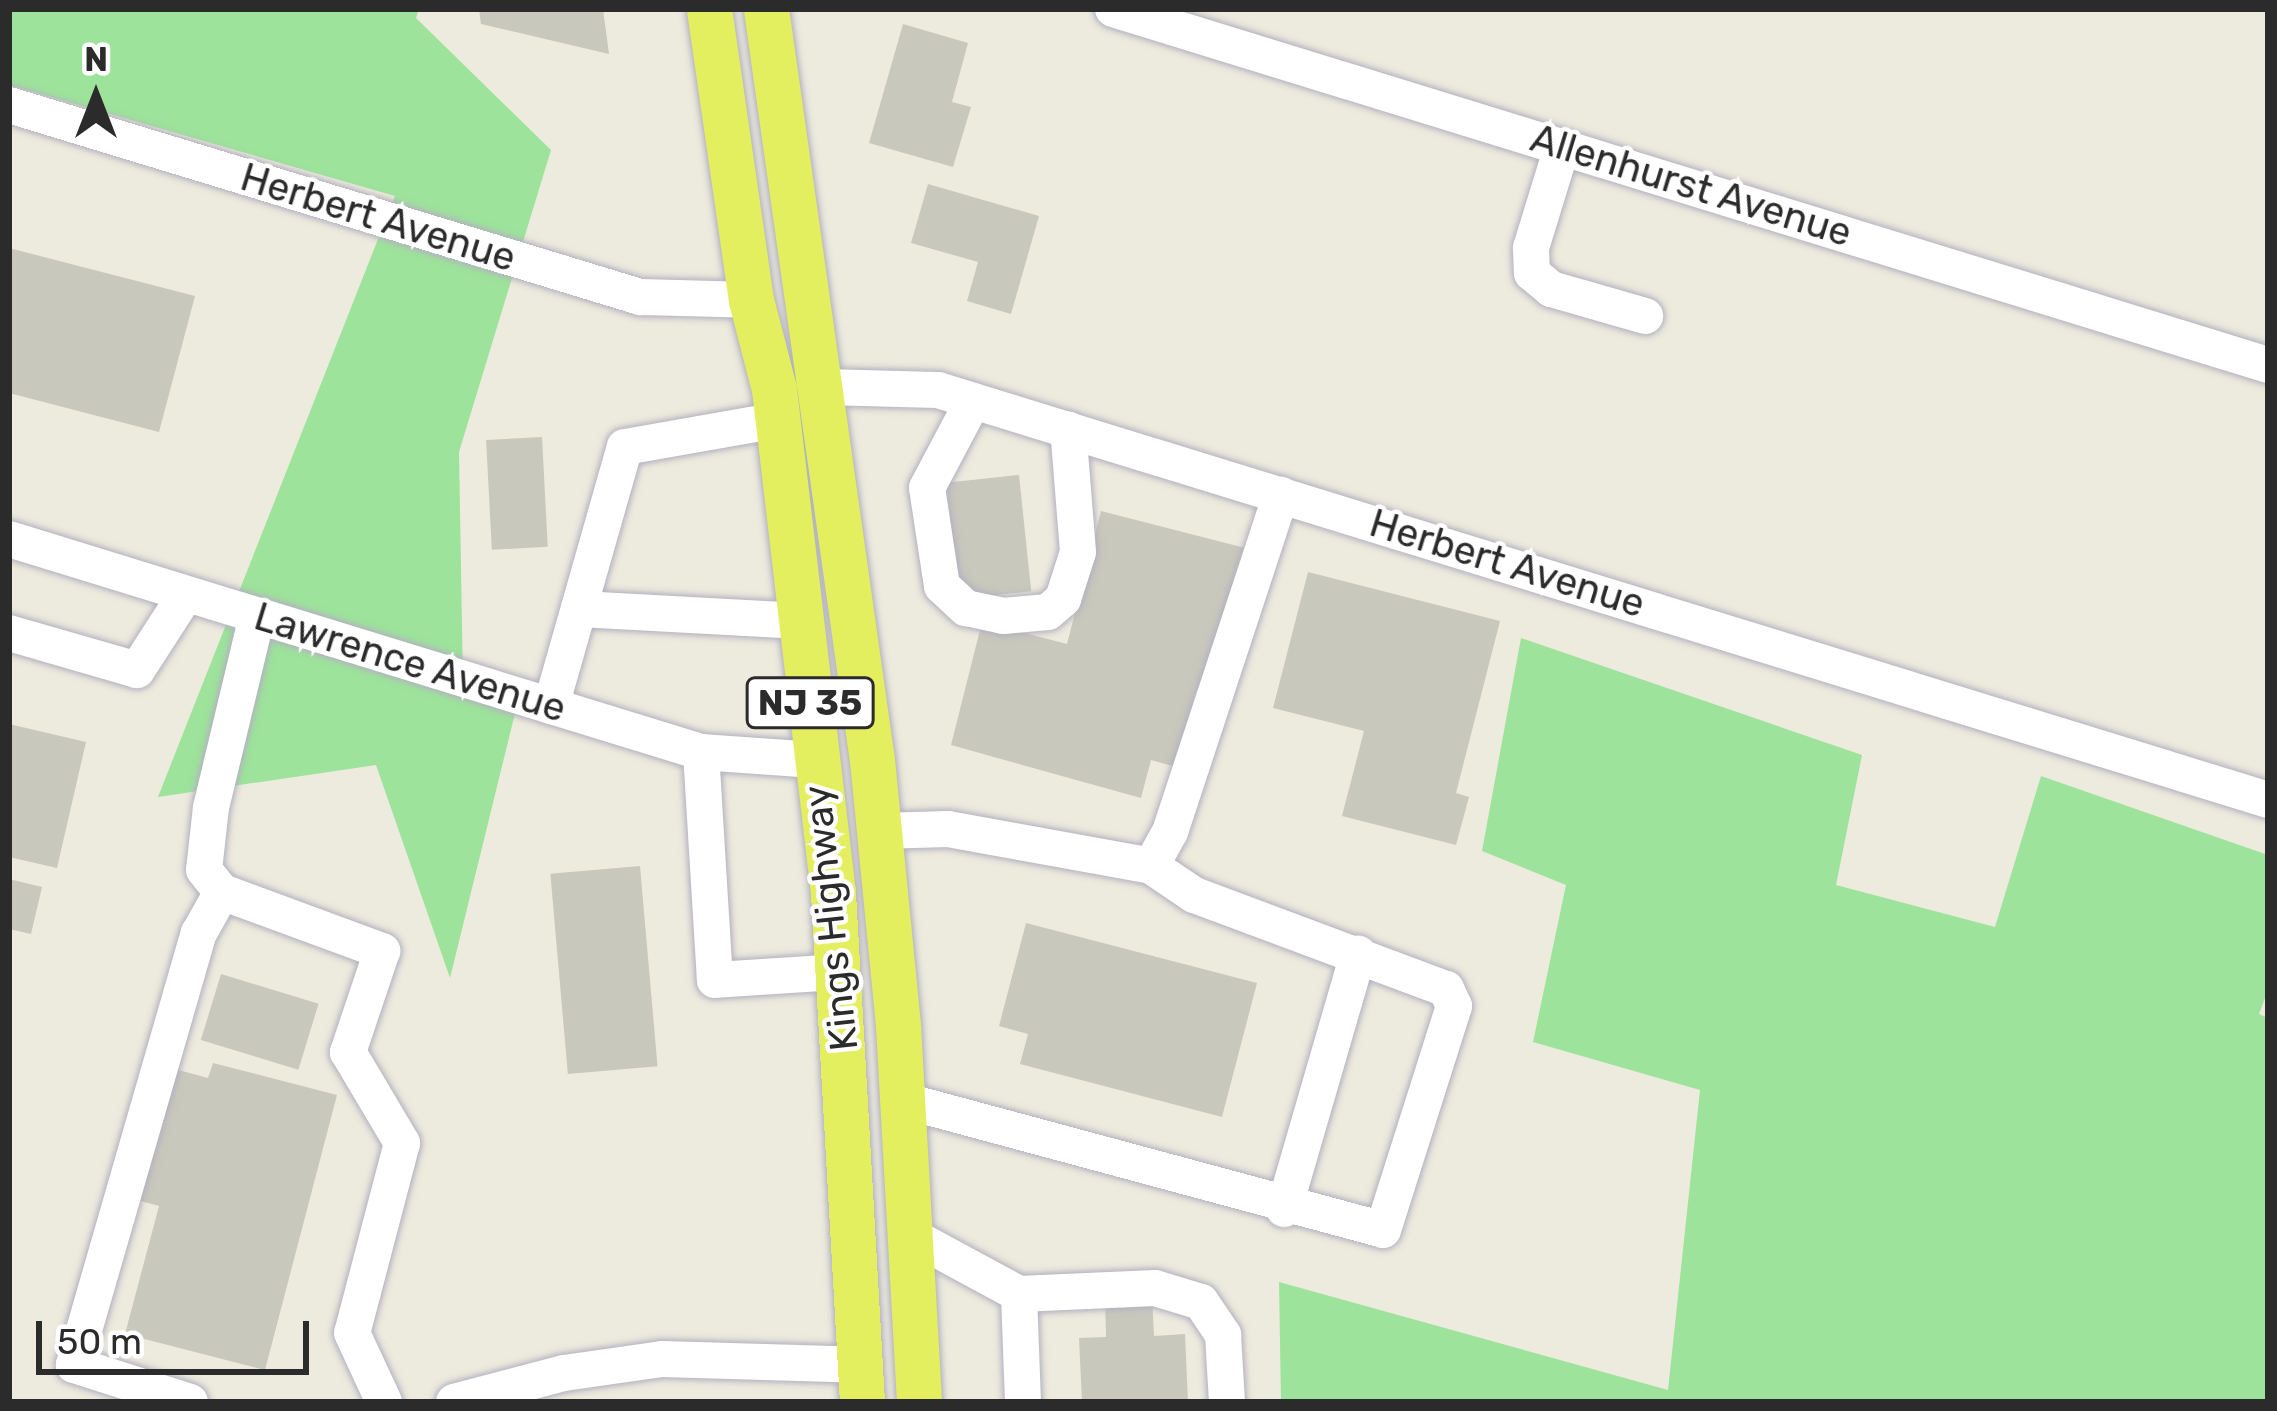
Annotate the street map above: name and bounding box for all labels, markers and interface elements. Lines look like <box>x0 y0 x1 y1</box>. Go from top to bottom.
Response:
north arrow <box>36 36 156 156</box>
text: N <box>84 40 108 79</box>
street label: Allenhurst Avenue <box>1525 115 1857 257</box>
street label: Herbert Avenue <box>235 154 521 282</box>
street label: Herbert Avenue <box>1364 500 1650 628</box>
street label: Lawrence Avenue <box>248 593 572 733</box>
road number: NJ 35 <box>744 673 876 733</box>
street label: Kings Highway <box>794 783 868 1053</box>
scale bar <box>42 1297 315 1371</box>
text: 50 m <box>57 1320 142 1363</box>

